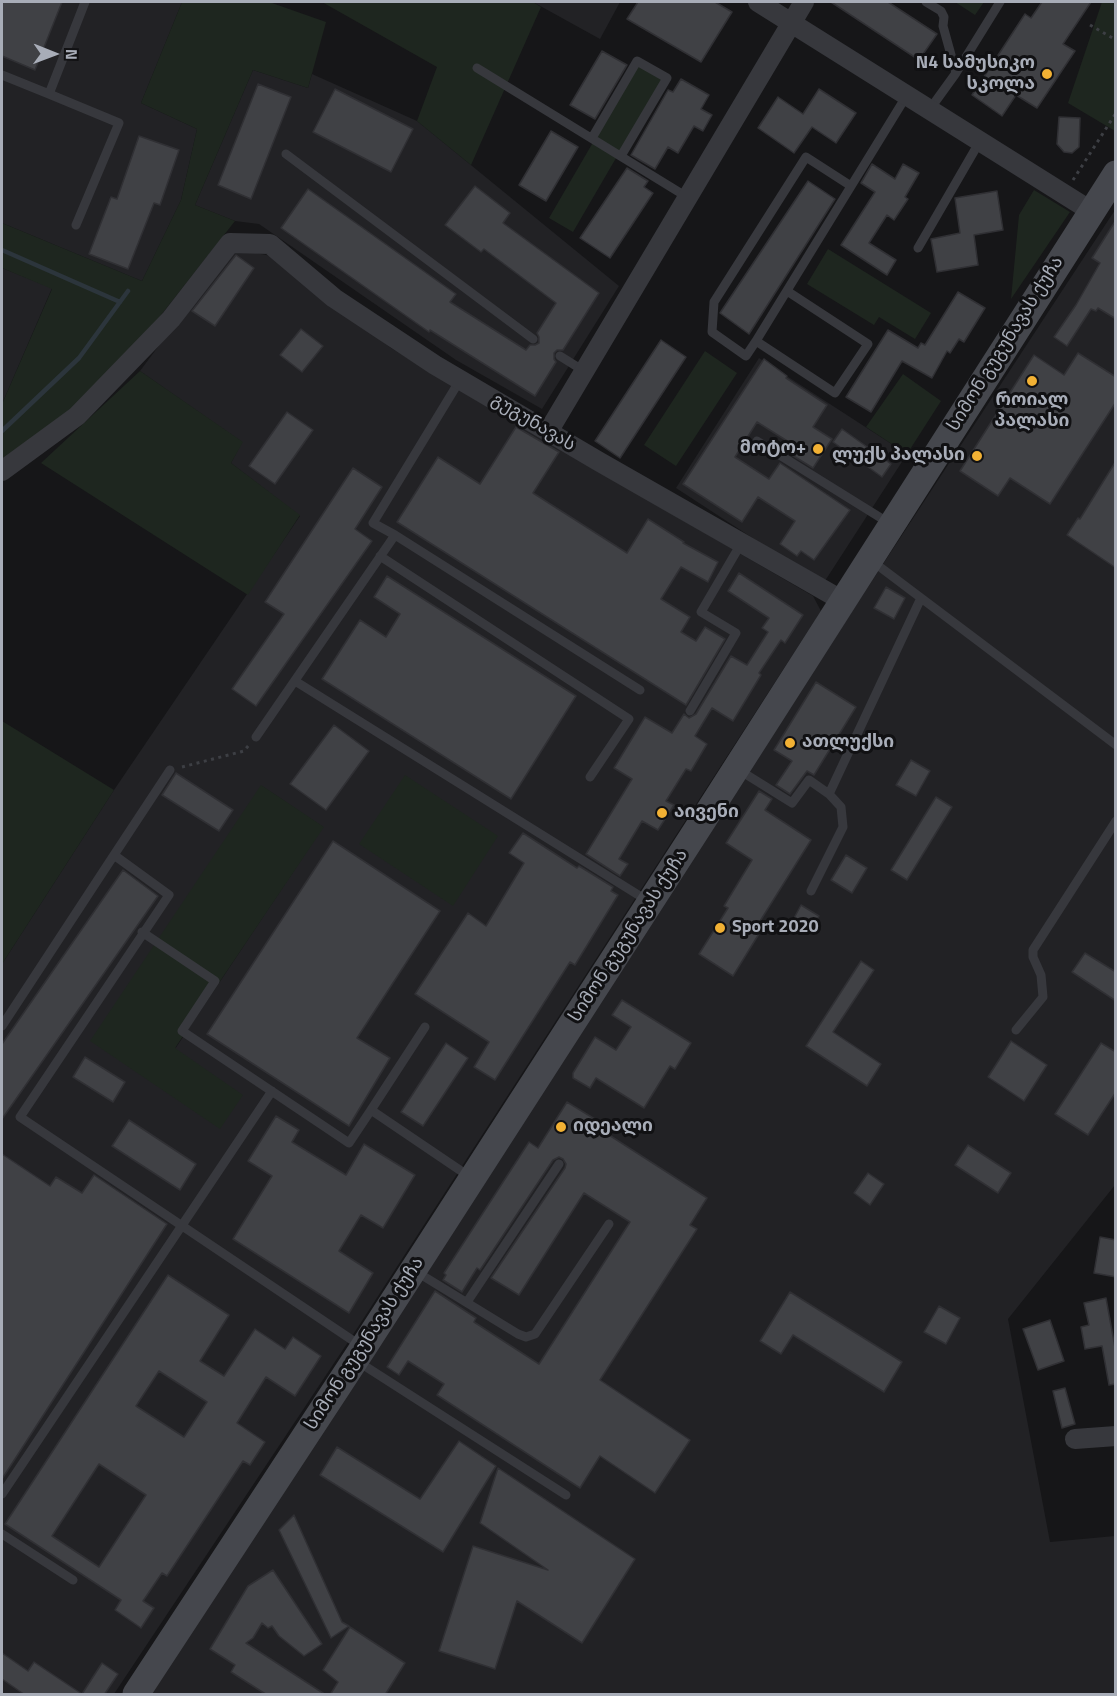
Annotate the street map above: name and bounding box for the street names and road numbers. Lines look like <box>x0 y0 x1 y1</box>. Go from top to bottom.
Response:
street label: სიმონ გუგუნავას ქუჩა <box>943 253 1069 435</box>
street label: გუგუნავას <box>487 389 579 457</box>
street label: სიმონ გუგუნავას ქუჩა <box>565 846 693 1026</box>
street label: სიმონ გუგუნავას ქუჩა <box>301 1254 429 1434</box>

